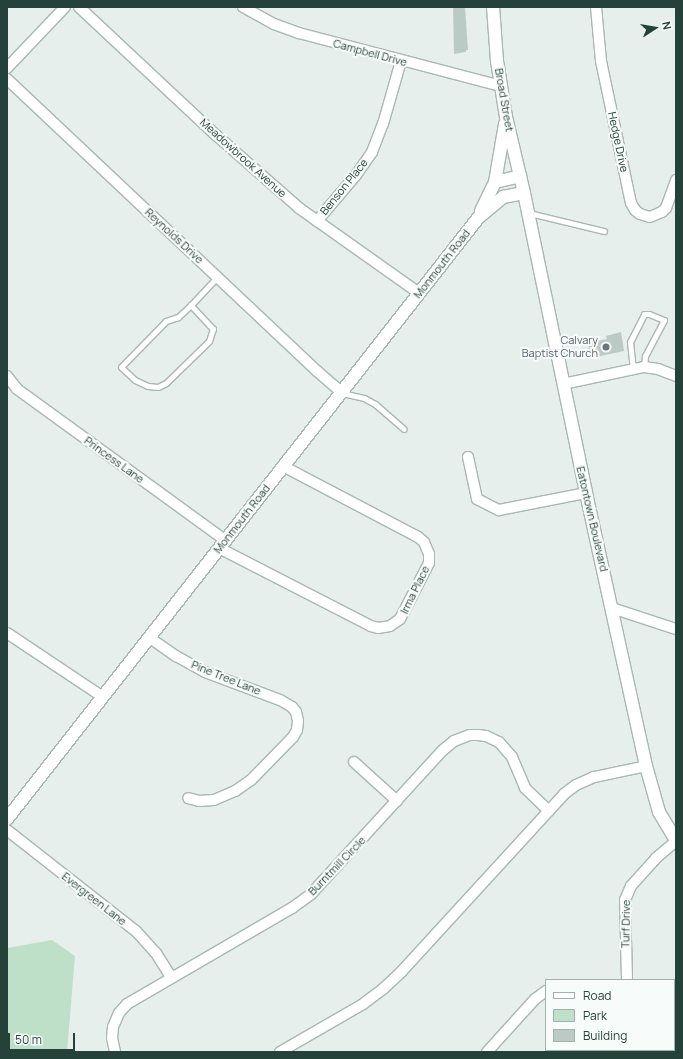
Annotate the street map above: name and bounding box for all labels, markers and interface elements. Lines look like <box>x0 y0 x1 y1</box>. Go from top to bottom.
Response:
north arrow <box>635 8 675 48</box>
text: N <box>659 20 675 31</box>
street label: Campbell Drive <box>332 37 408 69</box>
street label: Broad Street <box>492 67 516 133</box>
street label: Hedge Drive <box>605 111 631 173</box>
street label: Meadowbrook Avenue <box>197 116 289 200</box>
street label: Benson Place <box>317 156 371 218</box>
street label: Reynolds Drive <box>142 206 206 266</box>
street label: Monmouth Road <box>411 227 473 301</box>
place label: Calvary Baptist Church <box>522 334 598 360</box>
marker: Calvary Baptist Church <box>601 342 611 352</box>
street label: Princess Lane <box>82 434 146 486</box>
street label: Eatontown Boulevard <box>573 465 611 573</box>
street label: Monmouth Road <box>211 482 273 556</box>
street label: Irma Place <box>398 564 432 616</box>
street label: Pine Tree Lane <box>189 658 263 698</box>
street label: Burntmill Circle <box>306 834 368 898</box>
street label: Evergreen Lane <box>59 870 129 928</box>
street label: Turf Drive <box>619 900 633 948</box>
legend <box>545 979 675 1051</box>
text: Road <box>583 987 611 1004</box>
text: Park <box>583 1007 607 1024</box>
scale bar <box>10 1025 77 1051</box>
text: Building <box>583 1027 627 1044</box>
text: 50 m <box>15 1031 42 1048</box>

